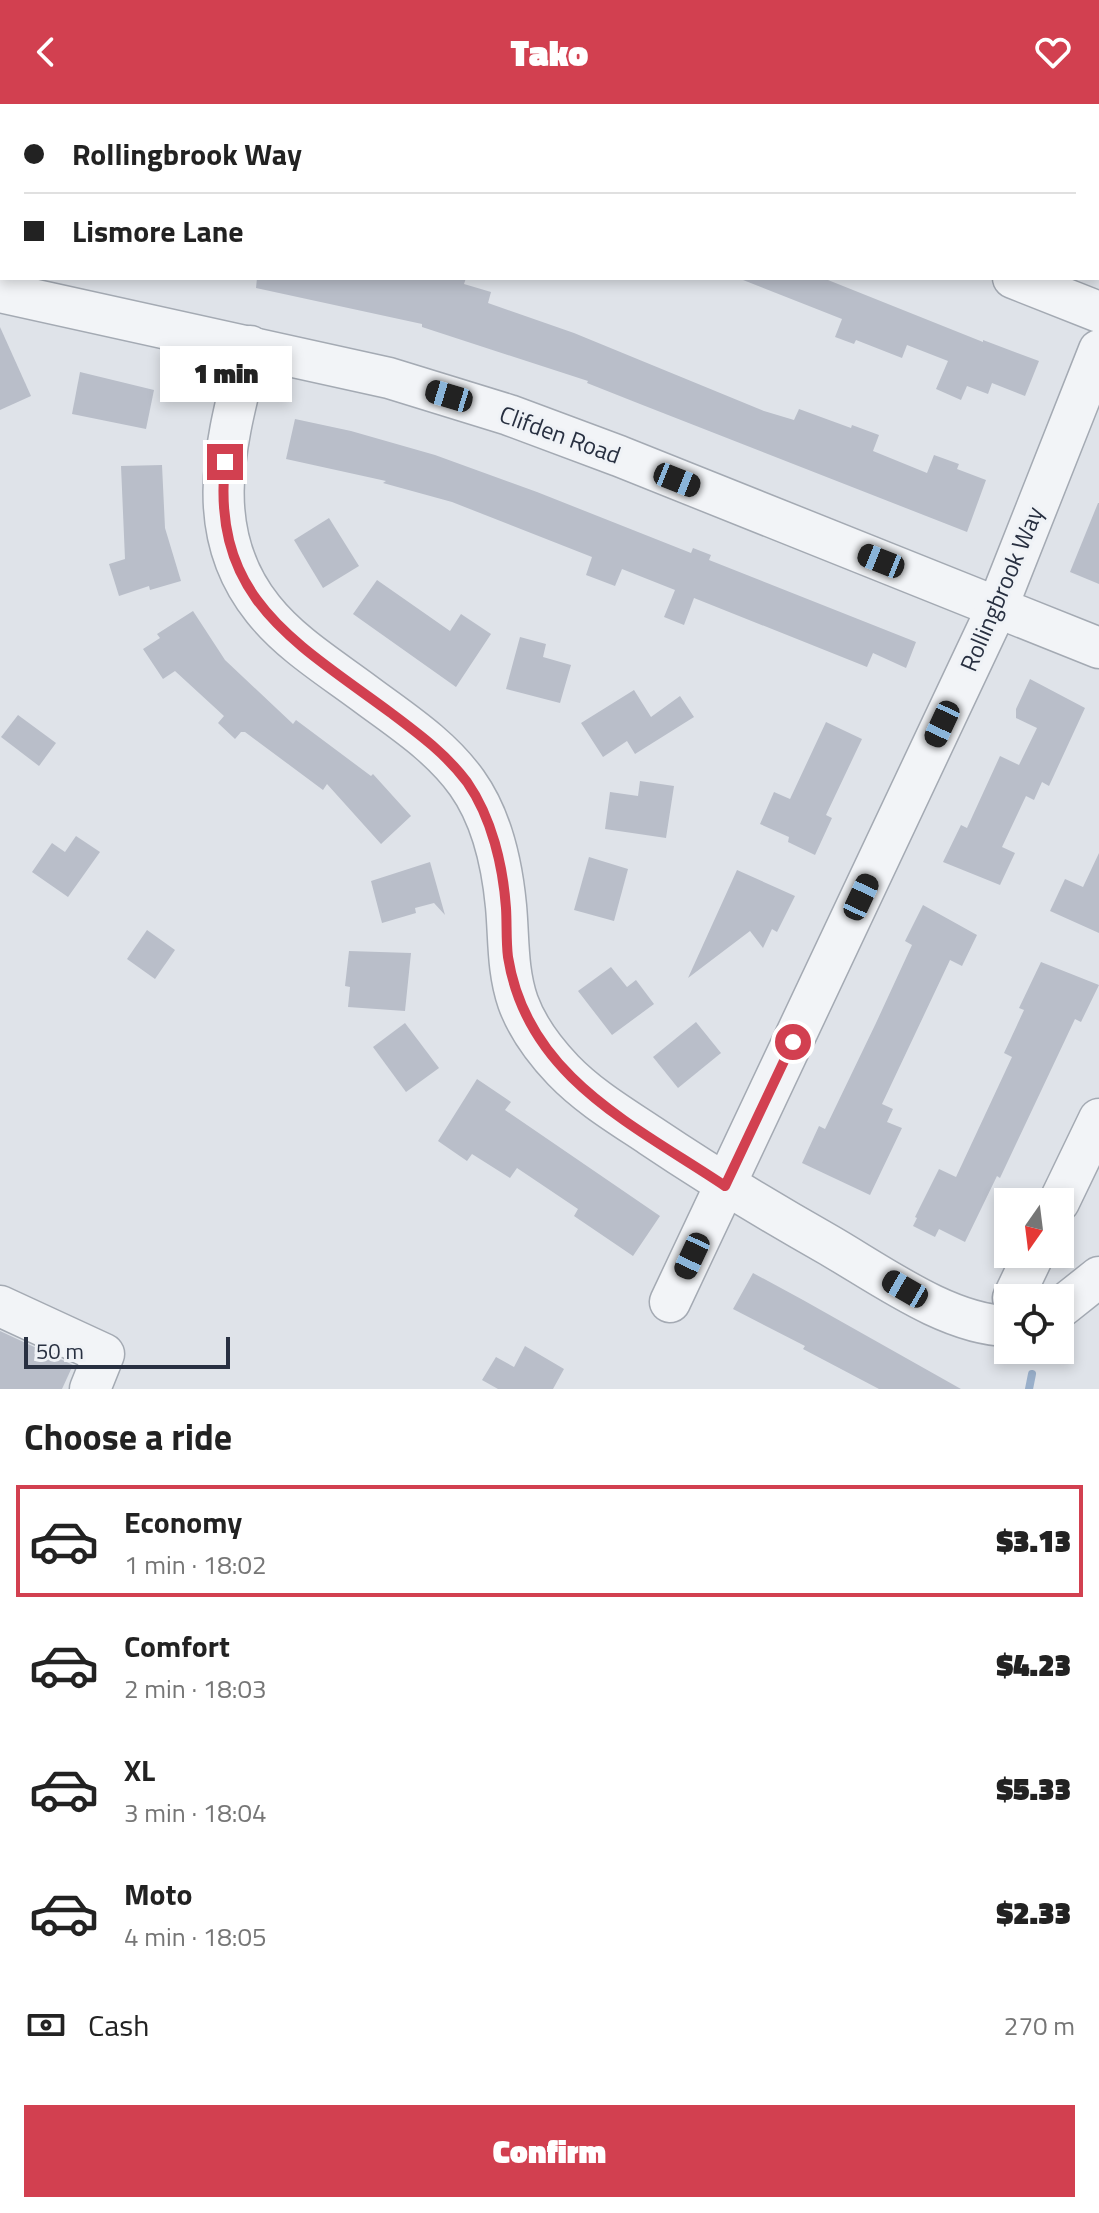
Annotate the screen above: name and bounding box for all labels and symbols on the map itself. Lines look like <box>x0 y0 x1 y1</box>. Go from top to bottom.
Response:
callout: 1 min <box>159 346 291 402</box>
car <box>423 378 475 414</box>
street label: Clifden Road <box>495 396 626 473</box>
route end <box>207 444 243 480</box>
car <box>650 460 704 500</box>
street label: Rollingbrook Way <box>950 500 1052 677</box>
car <box>854 541 908 581</box>
car <box>921 697 963 751</box>
car <box>840 870 882 924</box>
route start <box>775 1024 811 1060</box>
north arrow <box>994 1188 1074 1268</box>
car <box>671 1229 713 1283</box>
car <box>878 1267 932 1311</box>
scale bar <box>24 1333 230 1369</box>

